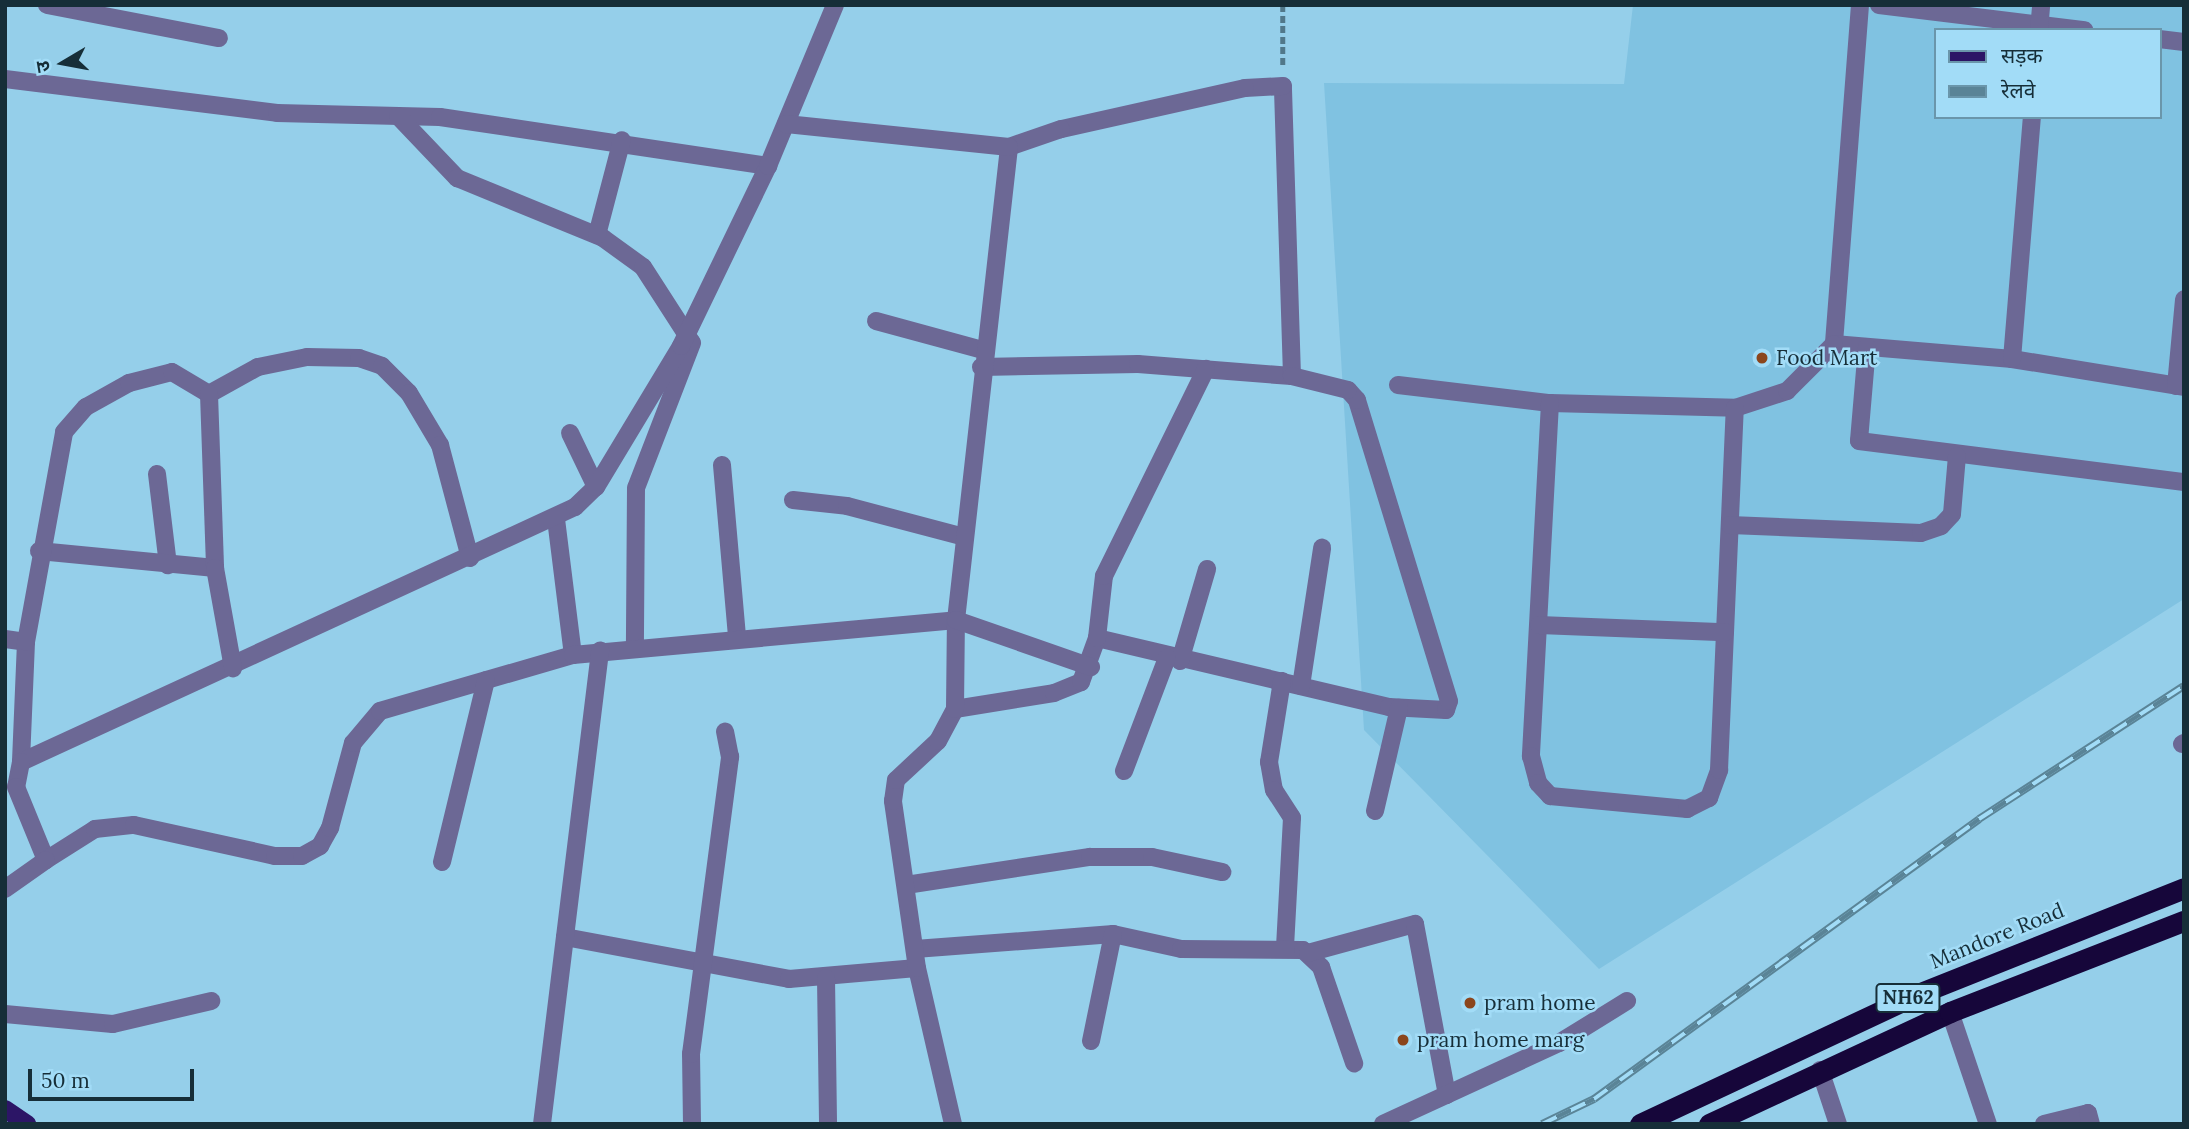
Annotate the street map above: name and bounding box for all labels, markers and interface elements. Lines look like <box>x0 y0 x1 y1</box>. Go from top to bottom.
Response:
north arrow <box>28 28 98 98</box>
legend <box>1934 28 2161 119</box>
text: सड़क <box>2001 42 2043 69</box>
text: उ <box>30 59 55 74</box>
text: रेलवे <box>2001 77 2036 104</box>
place label: Food Mart <box>1776 345 1877 371</box>
marker: Food Mart <box>1754 350 1770 366</box>
street label: Mandore Road <box>1926 898 2068 974</box>
road number: NH62 <box>1875 982 1941 1014</box>
place label: pram home <box>1484 990 1596 1016</box>
marker: pram home <box>1462 995 1478 1011</box>
place label: pram home marg <box>1417 1027 1584 1053</box>
marker: pram home marg <box>1395 1032 1411 1048</box>
scale bar <box>32 1056 198 1100</box>
text: 50 m <box>41 1067 90 1094</box>

